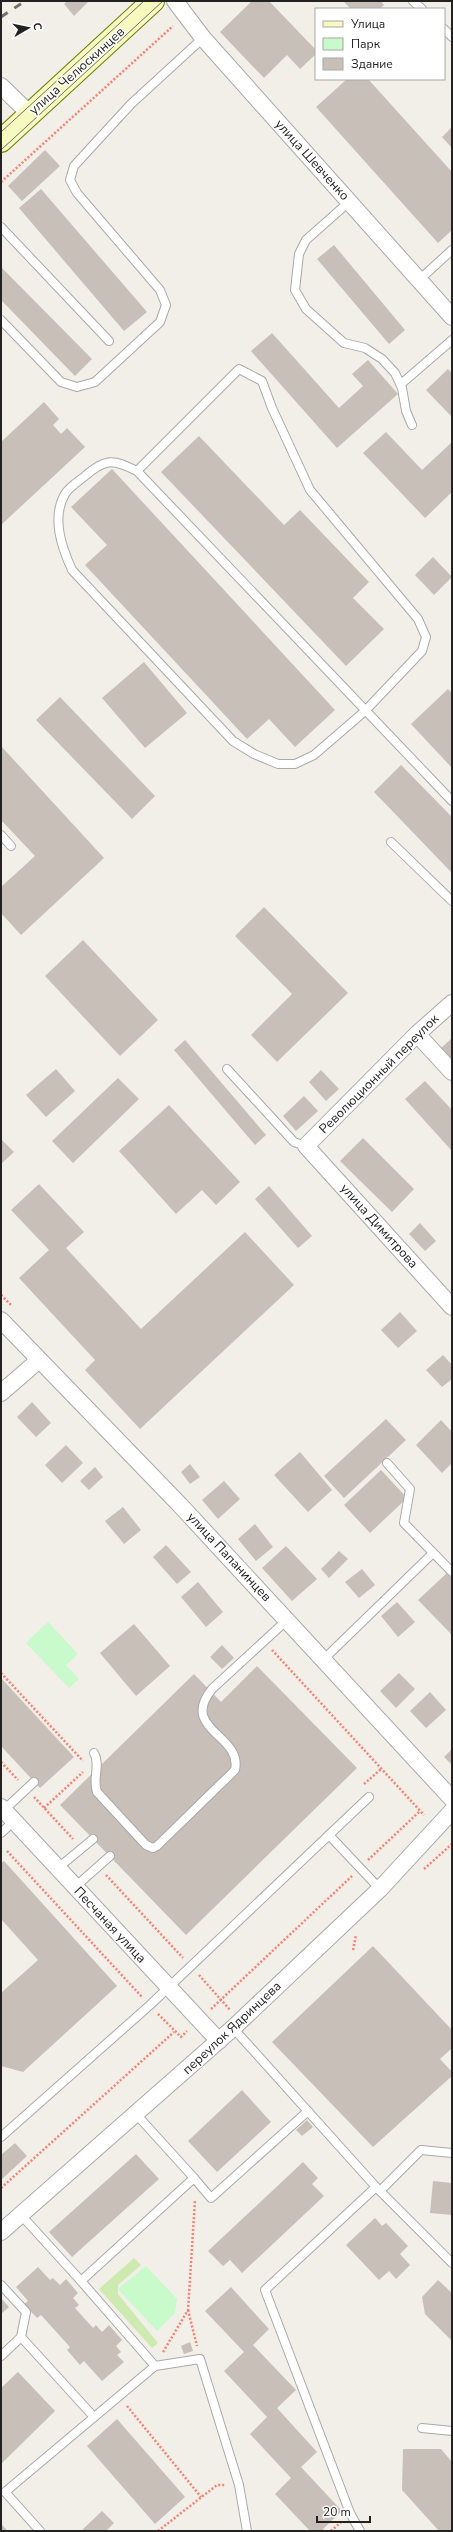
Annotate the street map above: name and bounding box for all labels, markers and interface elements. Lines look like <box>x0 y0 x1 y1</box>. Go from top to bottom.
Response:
north arrow <box>8 8 48 48</box>
legend <box>315 8 445 80</box>
text: Улица <box>350 16 385 32</box>
text: С <box>29 22 45 32</box>
street label: улица Челюскинцев <box>25 23 129 119</box>
text: Парк <box>351 36 381 52</box>
text: Здание <box>351 56 393 72</box>
street label: улица Шевченко <box>271 116 353 204</box>
street label: Революционный переулок <box>315 1010 443 1138</box>
street label: улица Димитрова <box>336 1180 422 1272</box>
street label: улица Папанинцев <box>183 1509 275 1605</box>
street label: Песчаная улица <box>70 1883 150 1967</box>
street label: переулок Ядринцева <box>179 1977 285 2079</box>
scale bar <box>317 2498 370 2524</box>
text: 20 m <box>323 2504 351 2520</box>

